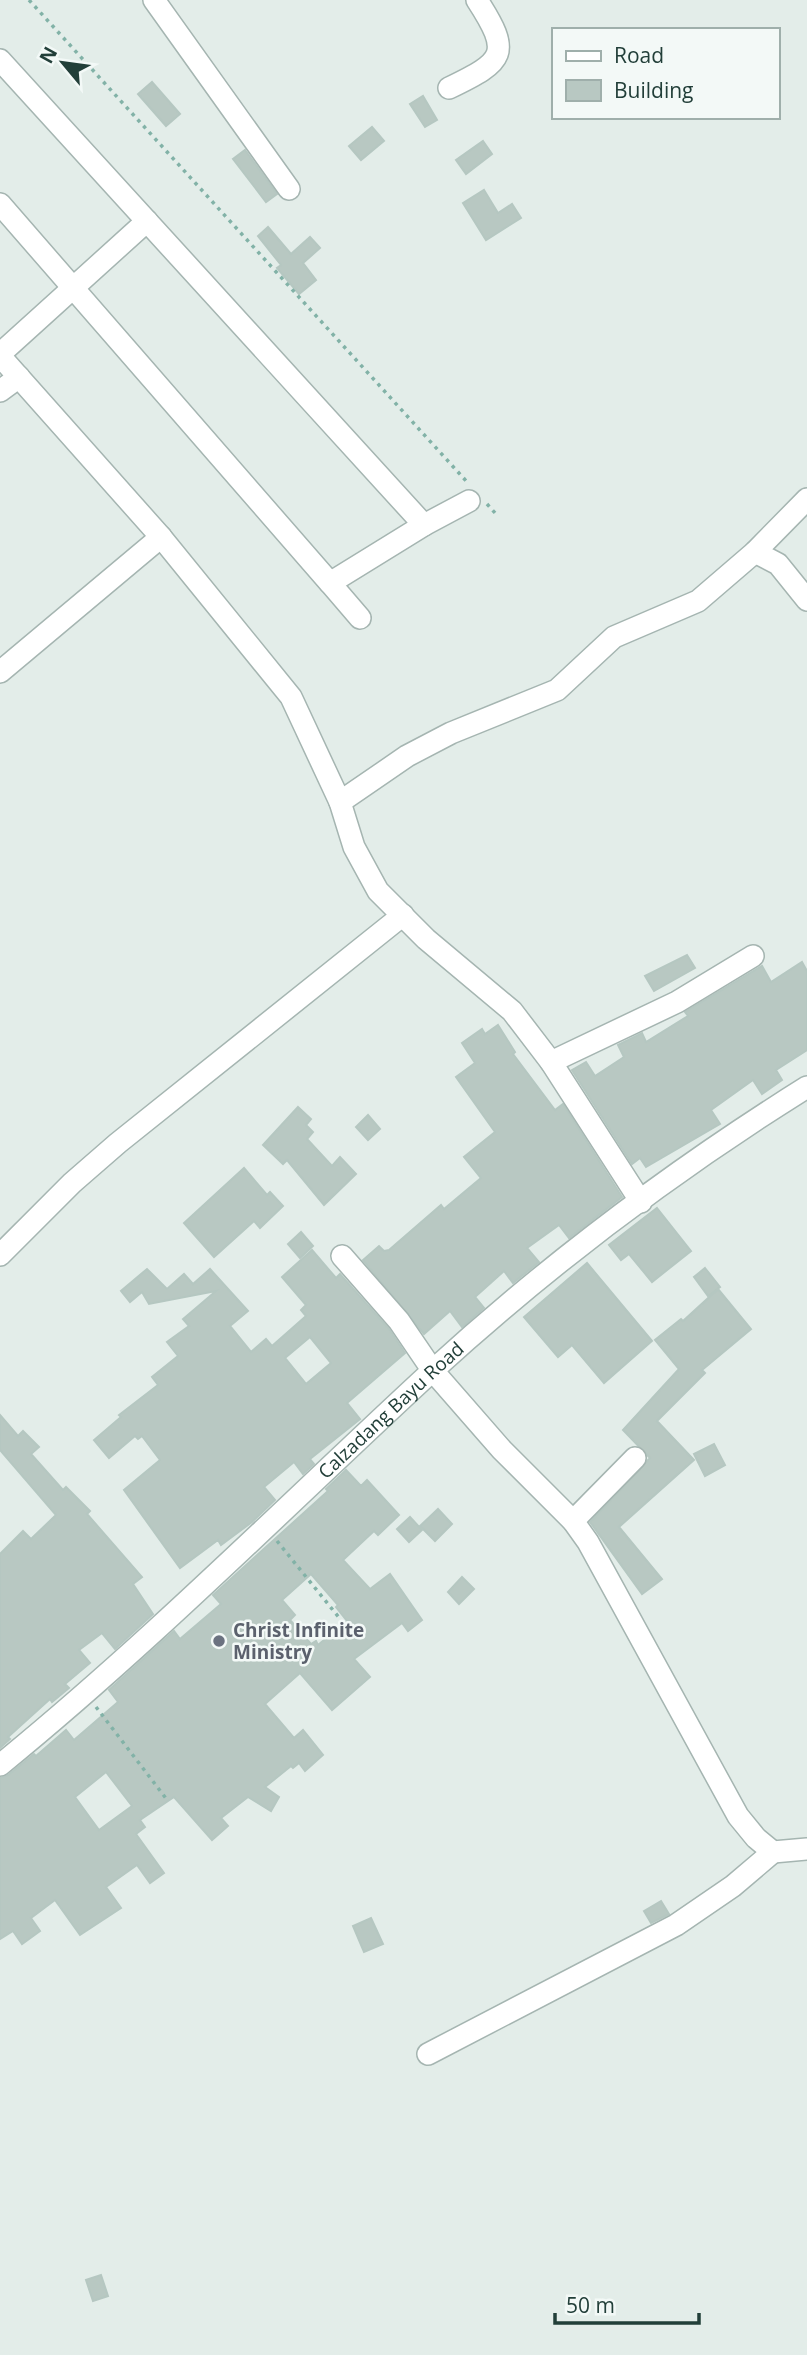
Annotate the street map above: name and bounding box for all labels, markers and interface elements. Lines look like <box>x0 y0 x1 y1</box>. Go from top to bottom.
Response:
north arrow <box>28 28 98 98</box>
legend <box>552 28 779 119</box>
text: Road <box>614 41 664 69</box>
text: N <box>33 42 63 68</box>
text: Building <box>614 76 693 104</box>
street label: Calzadang Bayu Road <box>312 1336 469 1484</box>
place label: Christ Infinite Ministry <box>233 1617 364 1665</box>
marker: Christ Infinite Ministry <box>211 1633 227 1649</box>
scale bar <box>555 2282 698 2326</box>
text: 50 m <box>566 2291 615 2319</box>

